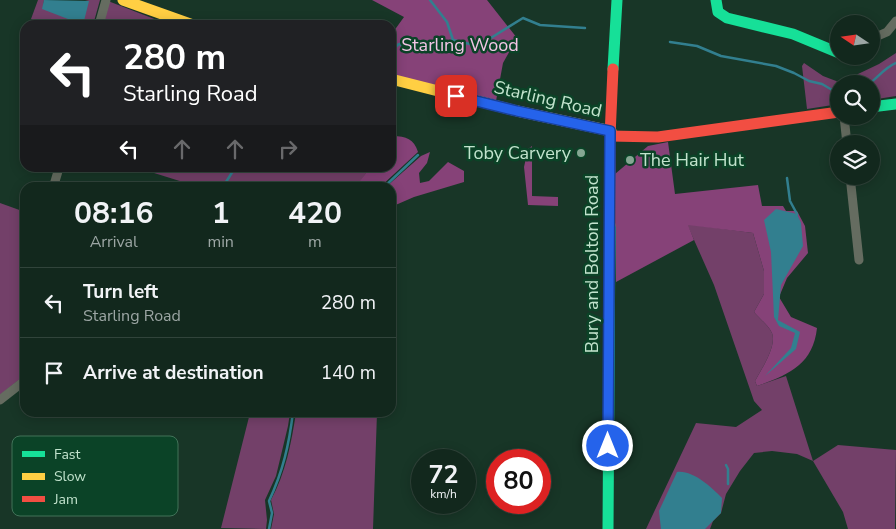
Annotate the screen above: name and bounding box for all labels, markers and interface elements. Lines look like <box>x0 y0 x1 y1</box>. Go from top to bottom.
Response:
north arrow <box>830 15 880 65</box>
map controls <box>830 15 880 185</box>
park label: Starling Wood <box>401 33 519 57</box>
text: 280 m <box>123 34 226 81</box>
icon: left <box>40 40 105 105</box>
pin <box>435 75 477 117</box>
street label: Starling Road <box>492 75 604 123</box>
button: search <box>830 75 880 125</box>
text: Starling Road <box>123 79 258 109</box>
icon: arrive <box>442 82 470 110</box>
icon: left <box>115 135 143 163</box>
icon: ahead <box>168 135 196 163</box>
icon: ahead <box>221 135 249 163</box>
icon: right <box>274 135 302 163</box>
button: layers <box>830 135 880 185</box>
place label: Toby Carvery <box>464 141 572 165</box>
marker: Toby Carvery <box>575 147 587 159</box>
place label: The Hair Hut <box>640 148 745 172</box>
marker: The Hair Hut <box>624 154 636 166</box>
street label: Bury and Bolton Road <box>580 175 604 353</box>
text: 08:16 <box>74 193 153 234</box>
text: 1 <box>212 193 230 234</box>
text: 420 <box>288 193 342 234</box>
text: Arrival <box>90 231 138 253</box>
text: min <box>207 231 234 253</box>
text: m <box>308 231 322 253</box>
text: Turn left <box>83 279 158 305</box>
icon: left <box>40 289 68 317</box>
text: 280 m <box>321 290 376 316</box>
text: Starling Road <box>83 305 181 327</box>
icon: arrive <box>40 359 68 387</box>
text: Arrive at destination <box>83 360 264 386</box>
text: 140 m <box>321 360 376 386</box>
position arrow <box>581 419 633 471</box>
legend <box>12 436 178 516</box>
text: Fast <box>54 445 80 464</box>
speed limit sign: 80 <box>486 449 551 514</box>
text: 72 <box>428 458 459 492</box>
text: Slow <box>54 467 86 486</box>
text: km/h <box>430 486 457 502</box>
text: Jam <box>53 490 78 509</box>

